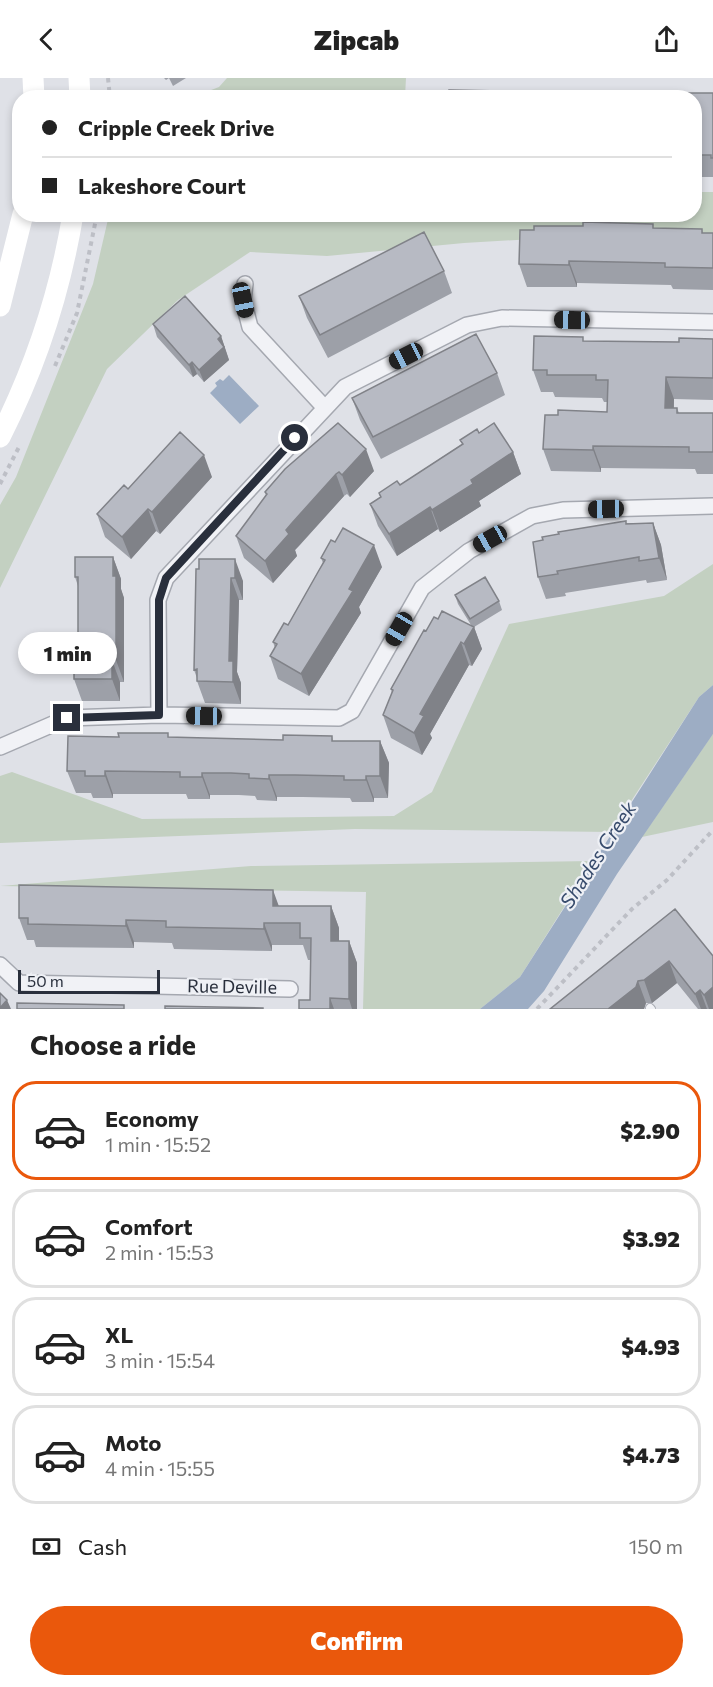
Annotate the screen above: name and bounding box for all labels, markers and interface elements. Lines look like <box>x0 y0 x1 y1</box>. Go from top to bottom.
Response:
icon: back <box>30 23 63 56</box>
text: Zipcab <box>314 23 399 56</box>
icon: share <box>650 23 683 56</box>
text: Cripple Creek Drive <box>78 114 274 141</box>
text: Lakeshore Court <box>78 172 246 199</box>
car <box>230 281 256 319</box>
car <box>554 311 590 329</box>
car <box>386 340 426 372</box>
route start <box>281 424 308 451</box>
car <box>588 500 624 518</box>
car <box>470 522 510 556</box>
car <box>382 609 416 649</box>
callout: 1 min <box>17 631 116 673</box>
text: 1 min <box>43 641 92 665</box>
route end <box>53 704 80 731</box>
car <box>186 707 222 725</box>
water label: Shades Creek <box>554 796 641 912</box>
scale bar <box>18 967 160 995</box>
text: 50 m <box>27 971 64 990</box>
street label: Rue Deville <box>187 974 277 998</box>
text: Choose a ride <box>30 1028 196 1061</box>
icon: car <box>33 1104 87 1158</box>
text: Economy <box>105 1105 199 1132</box>
text: $2.90 <box>620 1117 680 1144</box>
text: 1 min · 15:52 <box>105 1132 211 1156</box>
icon: car <box>33 1212 87 1266</box>
text: Comfort <box>105 1213 193 1240</box>
text: $3.92 <box>622 1225 680 1252</box>
text: 2 min · 15:53 <box>105 1240 214 1264</box>
icon: car <box>33 1320 87 1374</box>
text: XL <box>105 1321 133 1348</box>
text: $4.93 <box>621 1333 680 1360</box>
text: 3 min · 15:54 <box>105 1348 215 1372</box>
icon: car <box>33 1428 87 1482</box>
text: Moto <box>105 1429 161 1456</box>
text: $4.73 <box>622 1441 680 1468</box>
text: 4 min · 15:55 <box>105 1456 215 1480</box>
icon: cash <box>30 1530 63 1563</box>
text: Cash <box>78 1533 127 1560</box>
text: 150 m <box>629 1534 683 1558</box>
button: Confirm <box>30 1606 683 1675</box>

